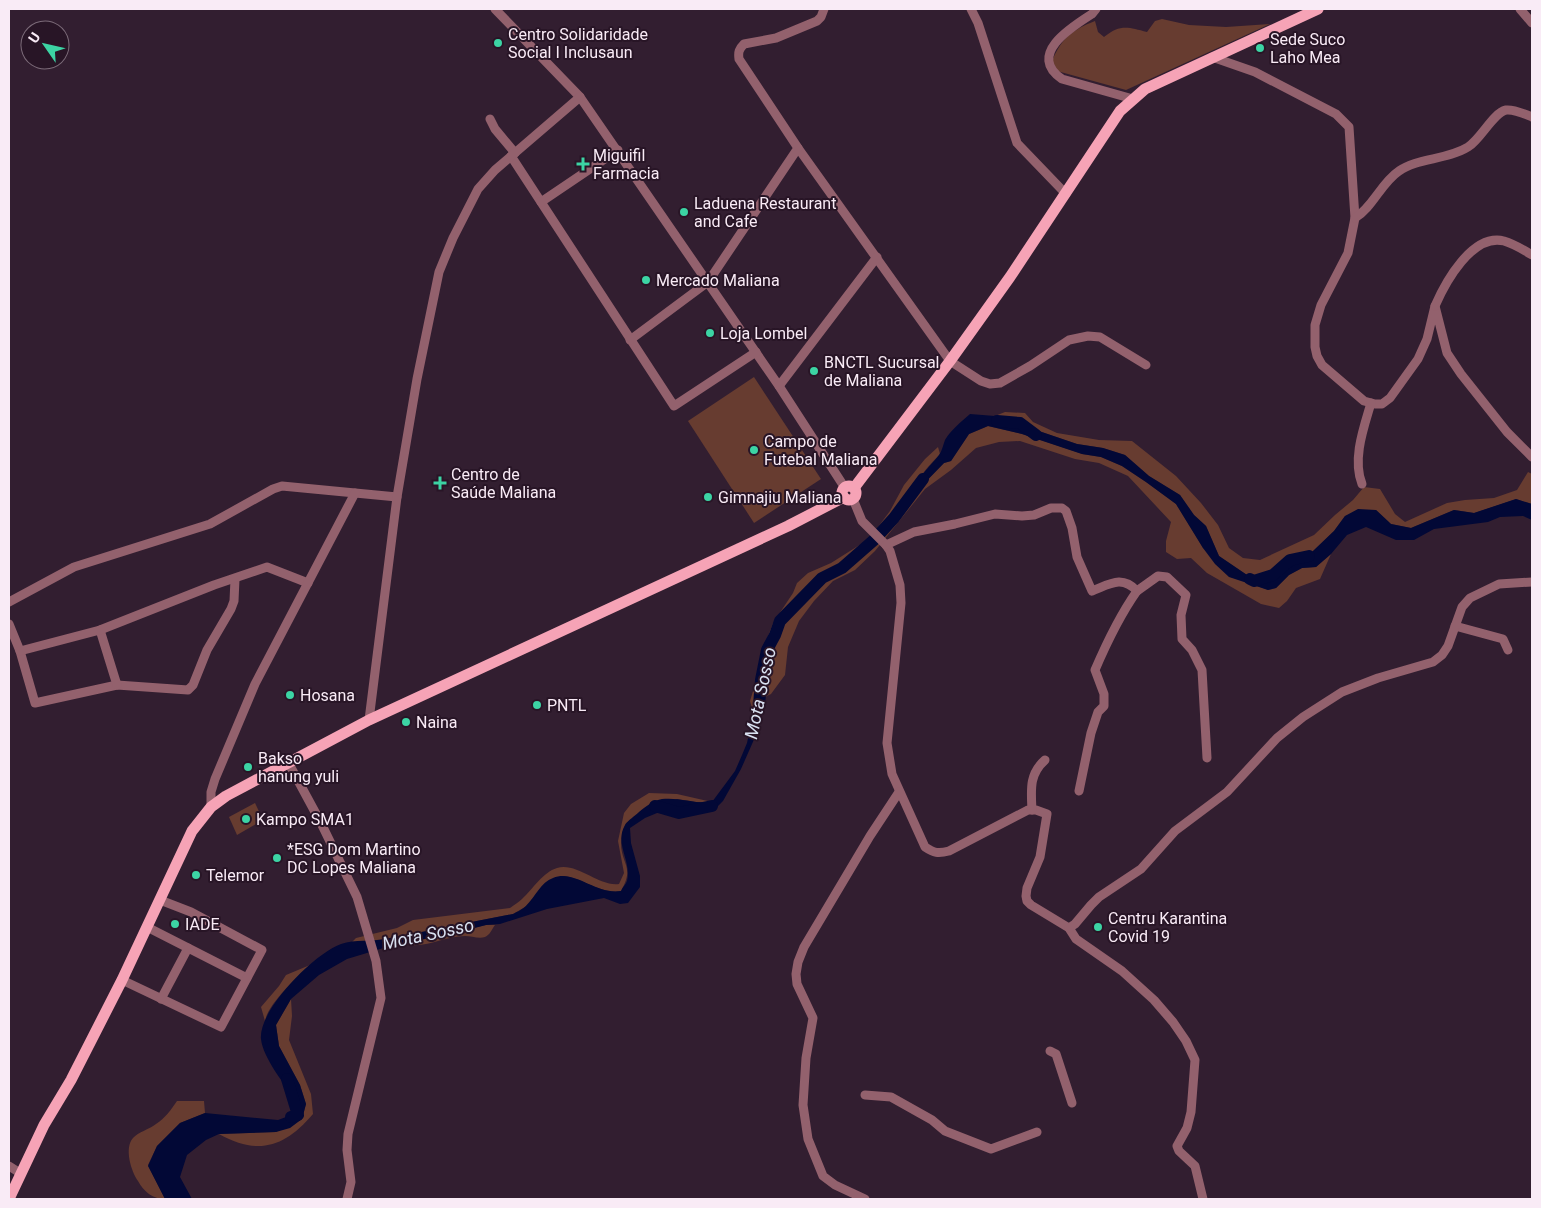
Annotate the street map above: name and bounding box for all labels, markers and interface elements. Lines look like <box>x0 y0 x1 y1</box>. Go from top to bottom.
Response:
north arrow <box>20 20 70 70</box>
place label: Centro Solidaridade Social I Inclusaun <box>508 25 648 62</box>
text: U <box>25 29 43 46</box>
place label: Sede Suco Laho Mea <box>1270 30 1345 67</box>
marker: Centro Solidaridade Social I Inclusaun <box>492 37 504 49</box>
marker: Sede Suco Laho Mea <box>1254 42 1266 54</box>
place label: Miguifil Farmacia <box>593 146 659 183</box>
marker: Miguifil Farmacia <box>577 158 589 170</box>
place label: Laduena Restaurant and Cafe <box>694 194 836 231</box>
marker: Laduena Restaurant and Cafe <box>678 206 690 218</box>
place label: Mercado Maliana <box>656 271 780 290</box>
marker: Mercado Maliana <box>640 274 652 286</box>
place label: Loja Lombel <box>720 324 807 343</box>
marker: Loja Lombel <box>704 327 716 339</box>
place label: BNCTL Sucursal de Maliana <box>824 353 940 390</box>
marker: BNCTL Sucursal de Maliana <box>808 365 820 377</box>
place label: Campo de Futebal Maliana <box>764 432 877 469</box>
marker: Campo de Futebal Maliana <box>748 444 760 456</box>
place label: Centro de Saúde Maliana <box>451 465 556 502</box>
marker: Centro de Saúde Maliana <box>433 476 447 490</box>
place label: Gimnajiu Maliana <box>718 488 842 507</box>
marker: Gimnajiu Maliana <box>702 491 714 503</box>
water label: Mota Sosso <box>740 645 780 741</box>
place label: Hosana <box>300 686 355 705</box>
marker: Hosana <box>284 689 296 701</box>
place label: PNTL <box>547 696 587 715</box>
marker: PNTL <box>531 699 543 711</box>
place label: Naina <box>416 713 458 732</box>
marker: Naina <box>400 716 412 728</box>
place label: Bakso hanung yuli <box>258 749 339 786</box>
marker: Bakso hanung yuli <box>242 761 254 773</box>
place label: Kampo SMA1 <box>256 810 354 829</box>
marker: Kampo SMA1 <box>240 813 252 825</box>
place label: *ESG Dom Martino DC Lopes Maliana <box>287 840 421 877</box>
marker: *ESG Dom Martino DC Lopes Maliana <box>271 852 283 864</box>
place label: Telemor <box>206 866 265 885</box>
marker: Telemor <box>190 869 202 881</box>
place label: Centru Karantina Covid 19 <box>1108 909 1227 946</box>
water label: Mota Sosso <box>380 914 476 954</box>
place label: IADE <box>185 915 220 934</box>
marker: IADE <box>169 918 181 930</box>
marker: Centru Karantina Covid 19 <box>1092 921 1104 933</box>

